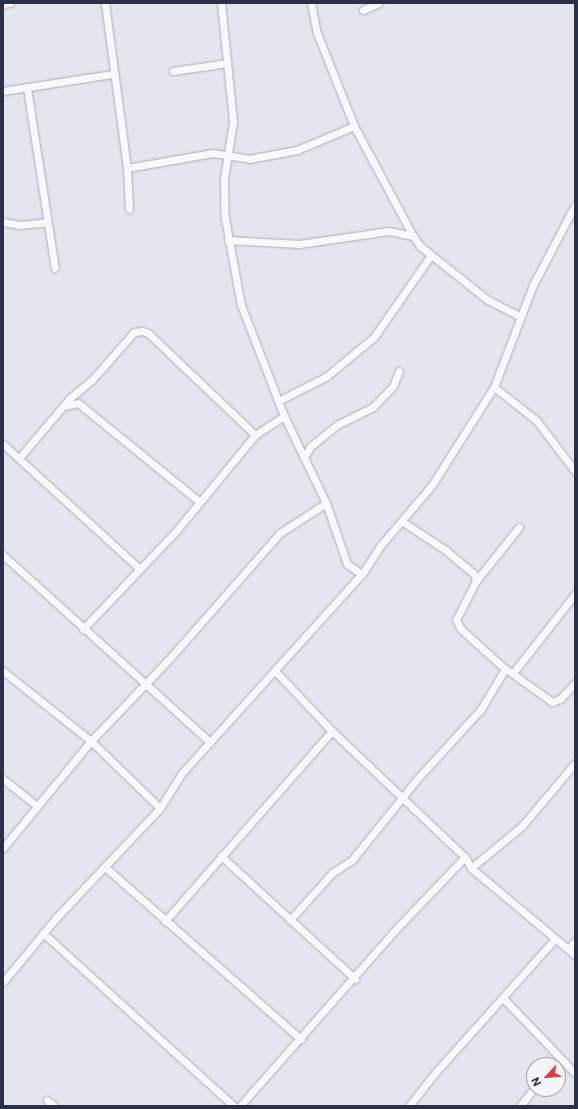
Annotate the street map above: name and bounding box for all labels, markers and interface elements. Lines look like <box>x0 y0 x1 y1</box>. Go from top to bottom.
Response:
north arrow <box>526 1057 566 1097</box>
text: N <box>528 1075 543 1089</box>

